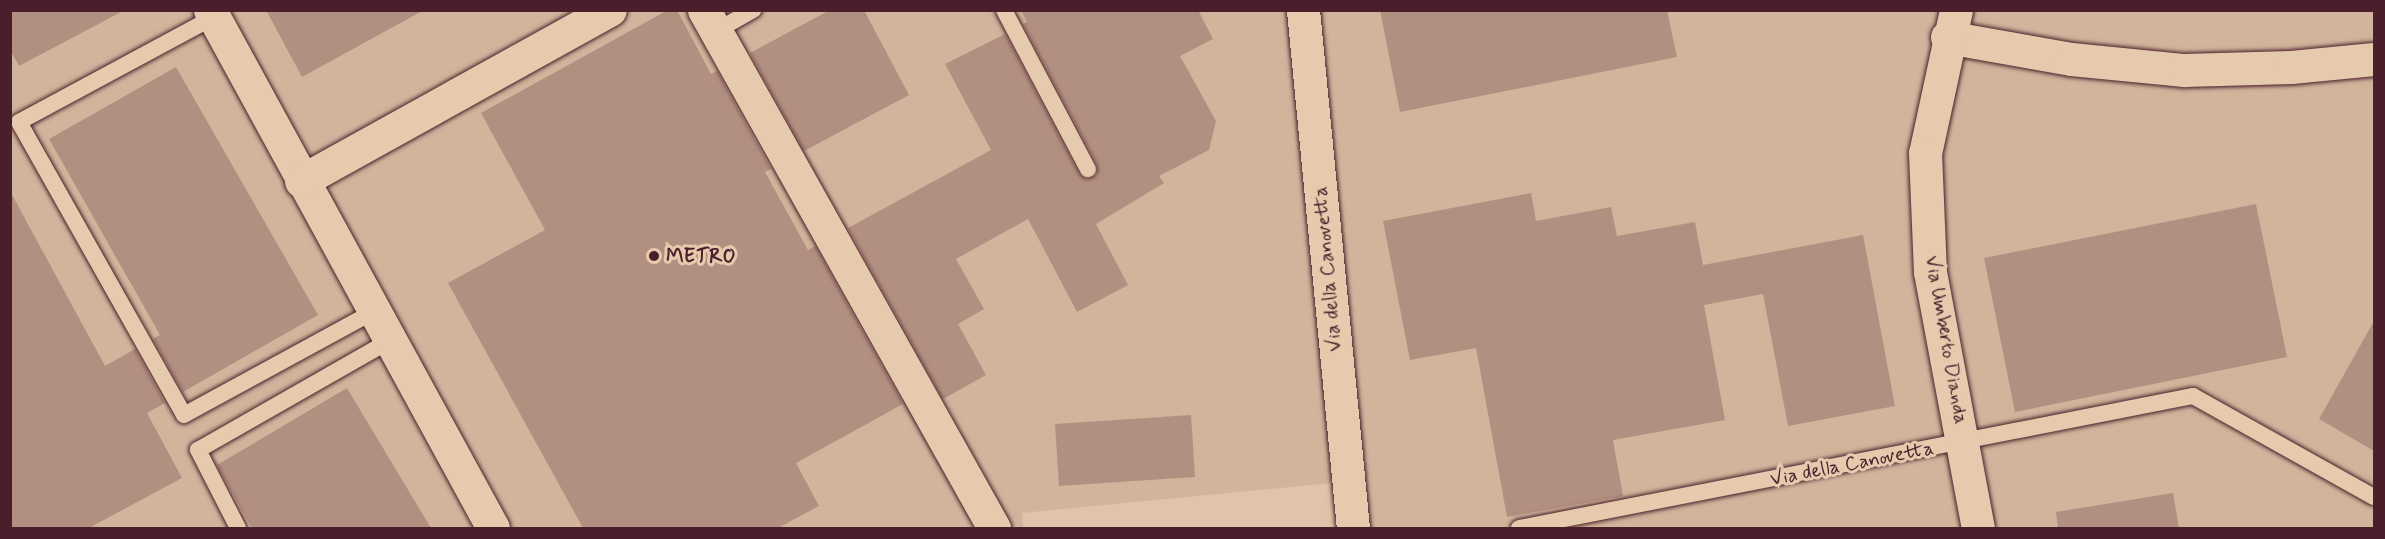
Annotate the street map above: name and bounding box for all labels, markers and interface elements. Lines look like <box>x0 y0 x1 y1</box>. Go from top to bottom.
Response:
street label: Via della Canovetta <box>1309 185 1347 353</box>
place label: METRO <box>666 244 736 268</box>
marker: METRO <box>647 249 661 263</box>
street label: Via Umberto Dianda <box>1919 253 1973 427</box>
street label: Via della Canovetta <box>1768 436 1936 492</box>

